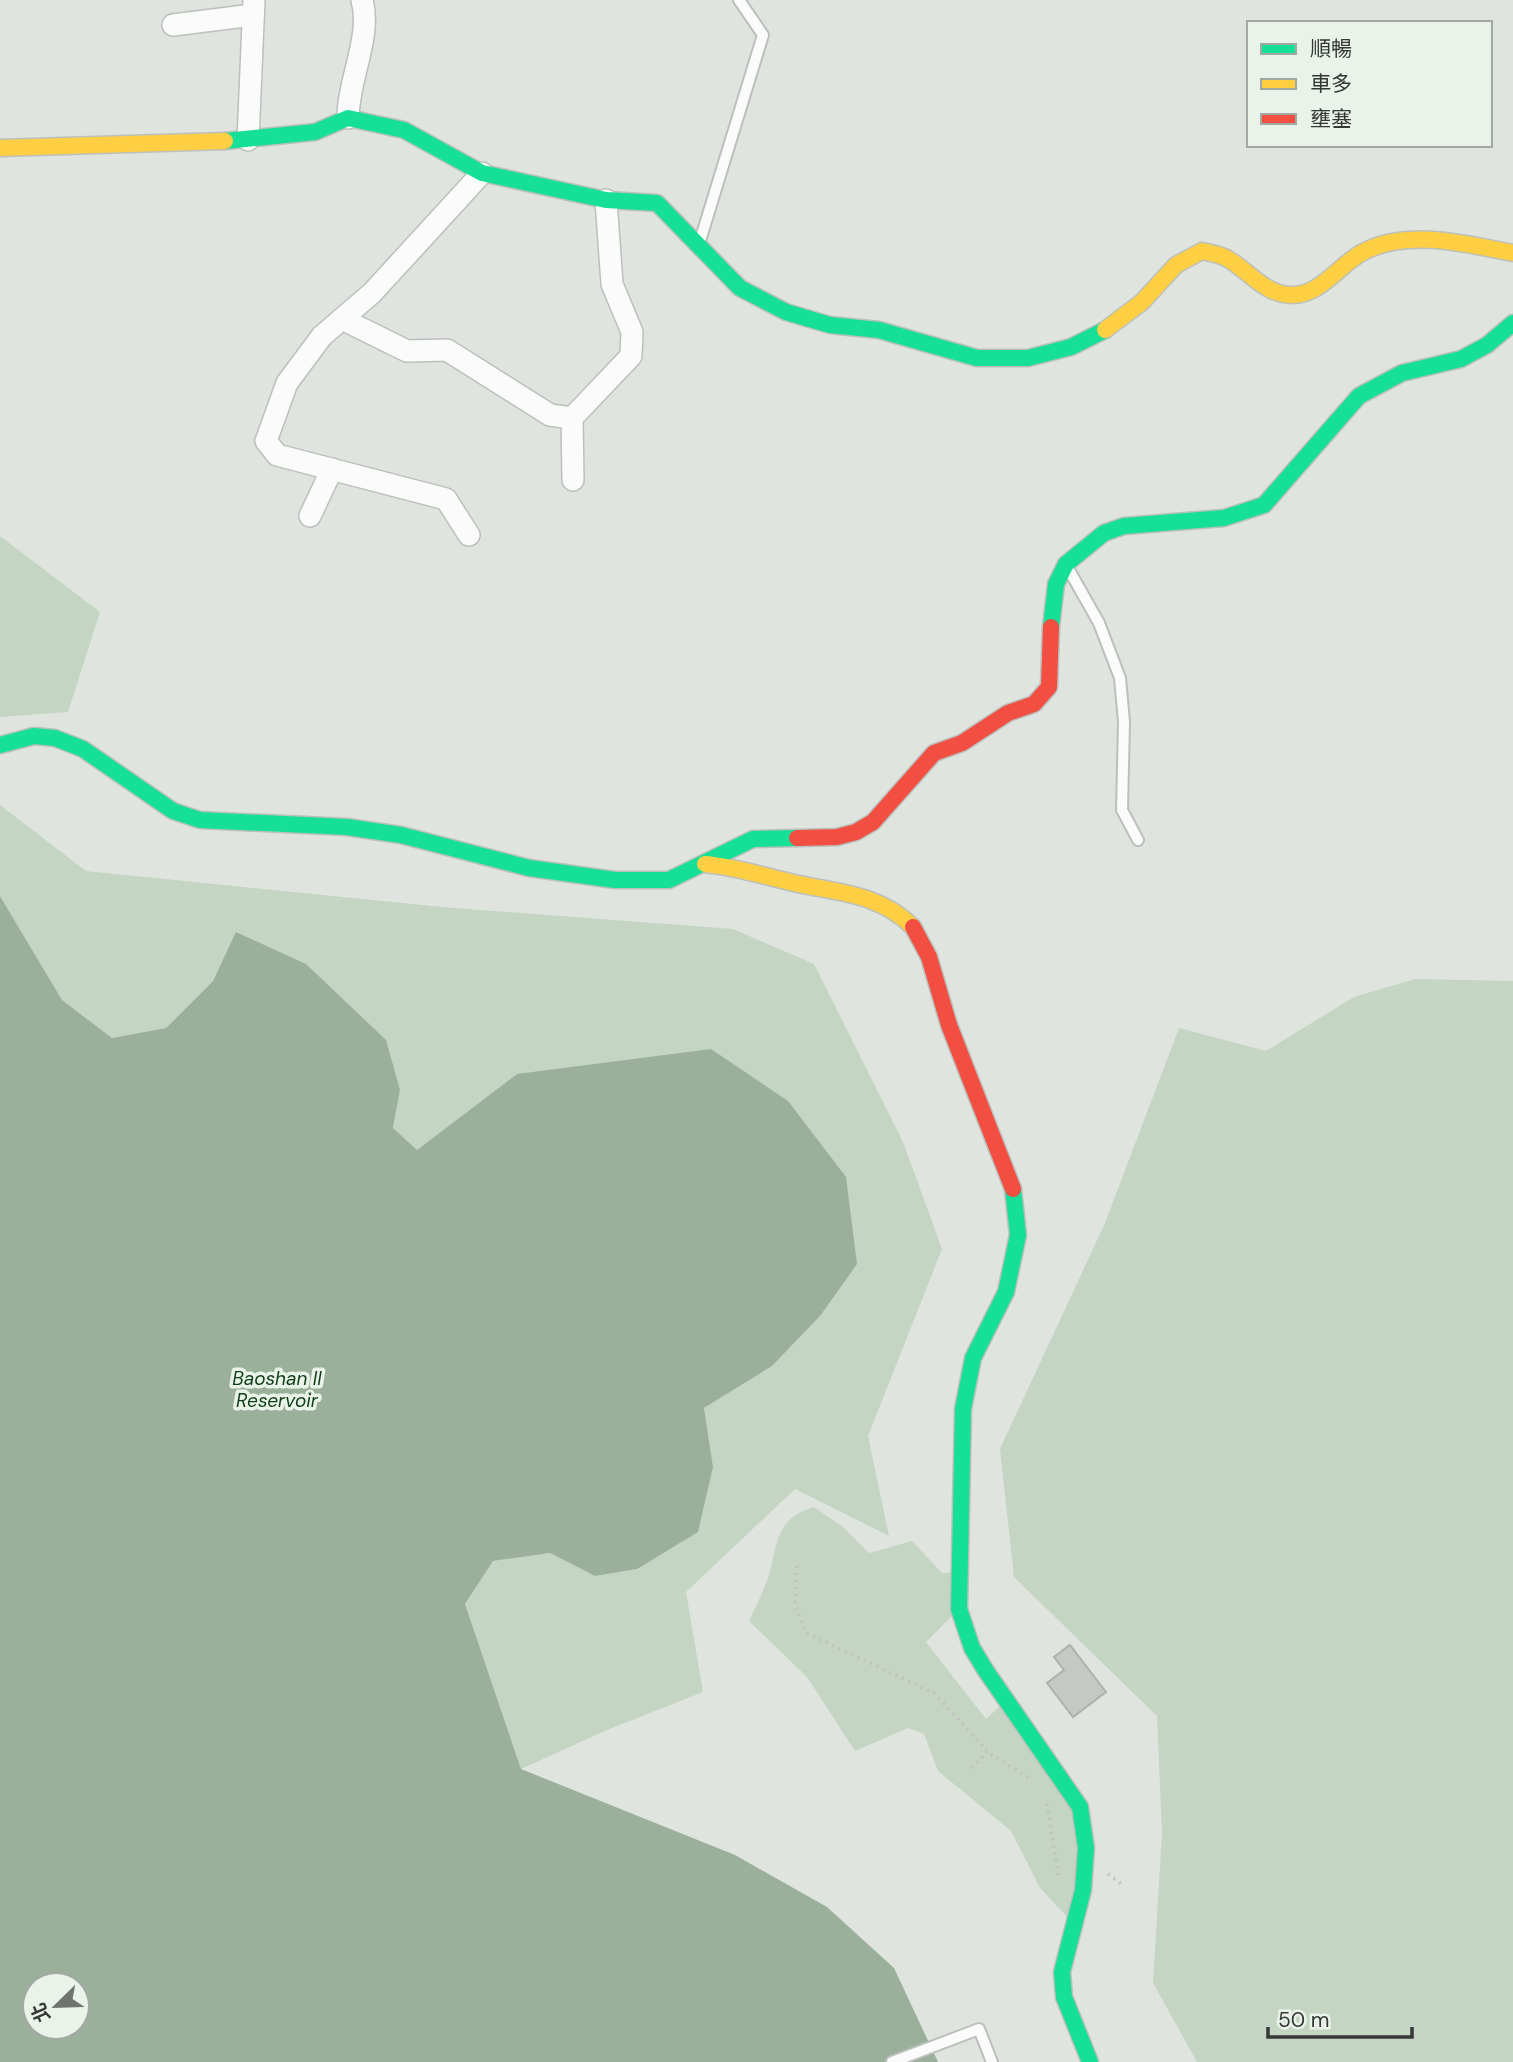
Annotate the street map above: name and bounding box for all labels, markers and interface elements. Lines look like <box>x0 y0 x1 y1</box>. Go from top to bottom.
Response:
legend <box>1247 21 1492 147</box>
text: 順暢 <box>1310 35 1352 63</box>
text: 車多 <box>1310 70 1352 98</box>
text: 壅塞 <box>1310 105 1352 133</box>
water label: Baoshan II Reservoir <box>232 1366 322 1413</box>
north arrow <box>21 1971 91 2041</box>
scale bar <box>1268 1996 1412 2040</box>
text: 北 <box>26 1999 56 2026</box>
text: 50 m <box>1278 2006 1329 2034</box>

